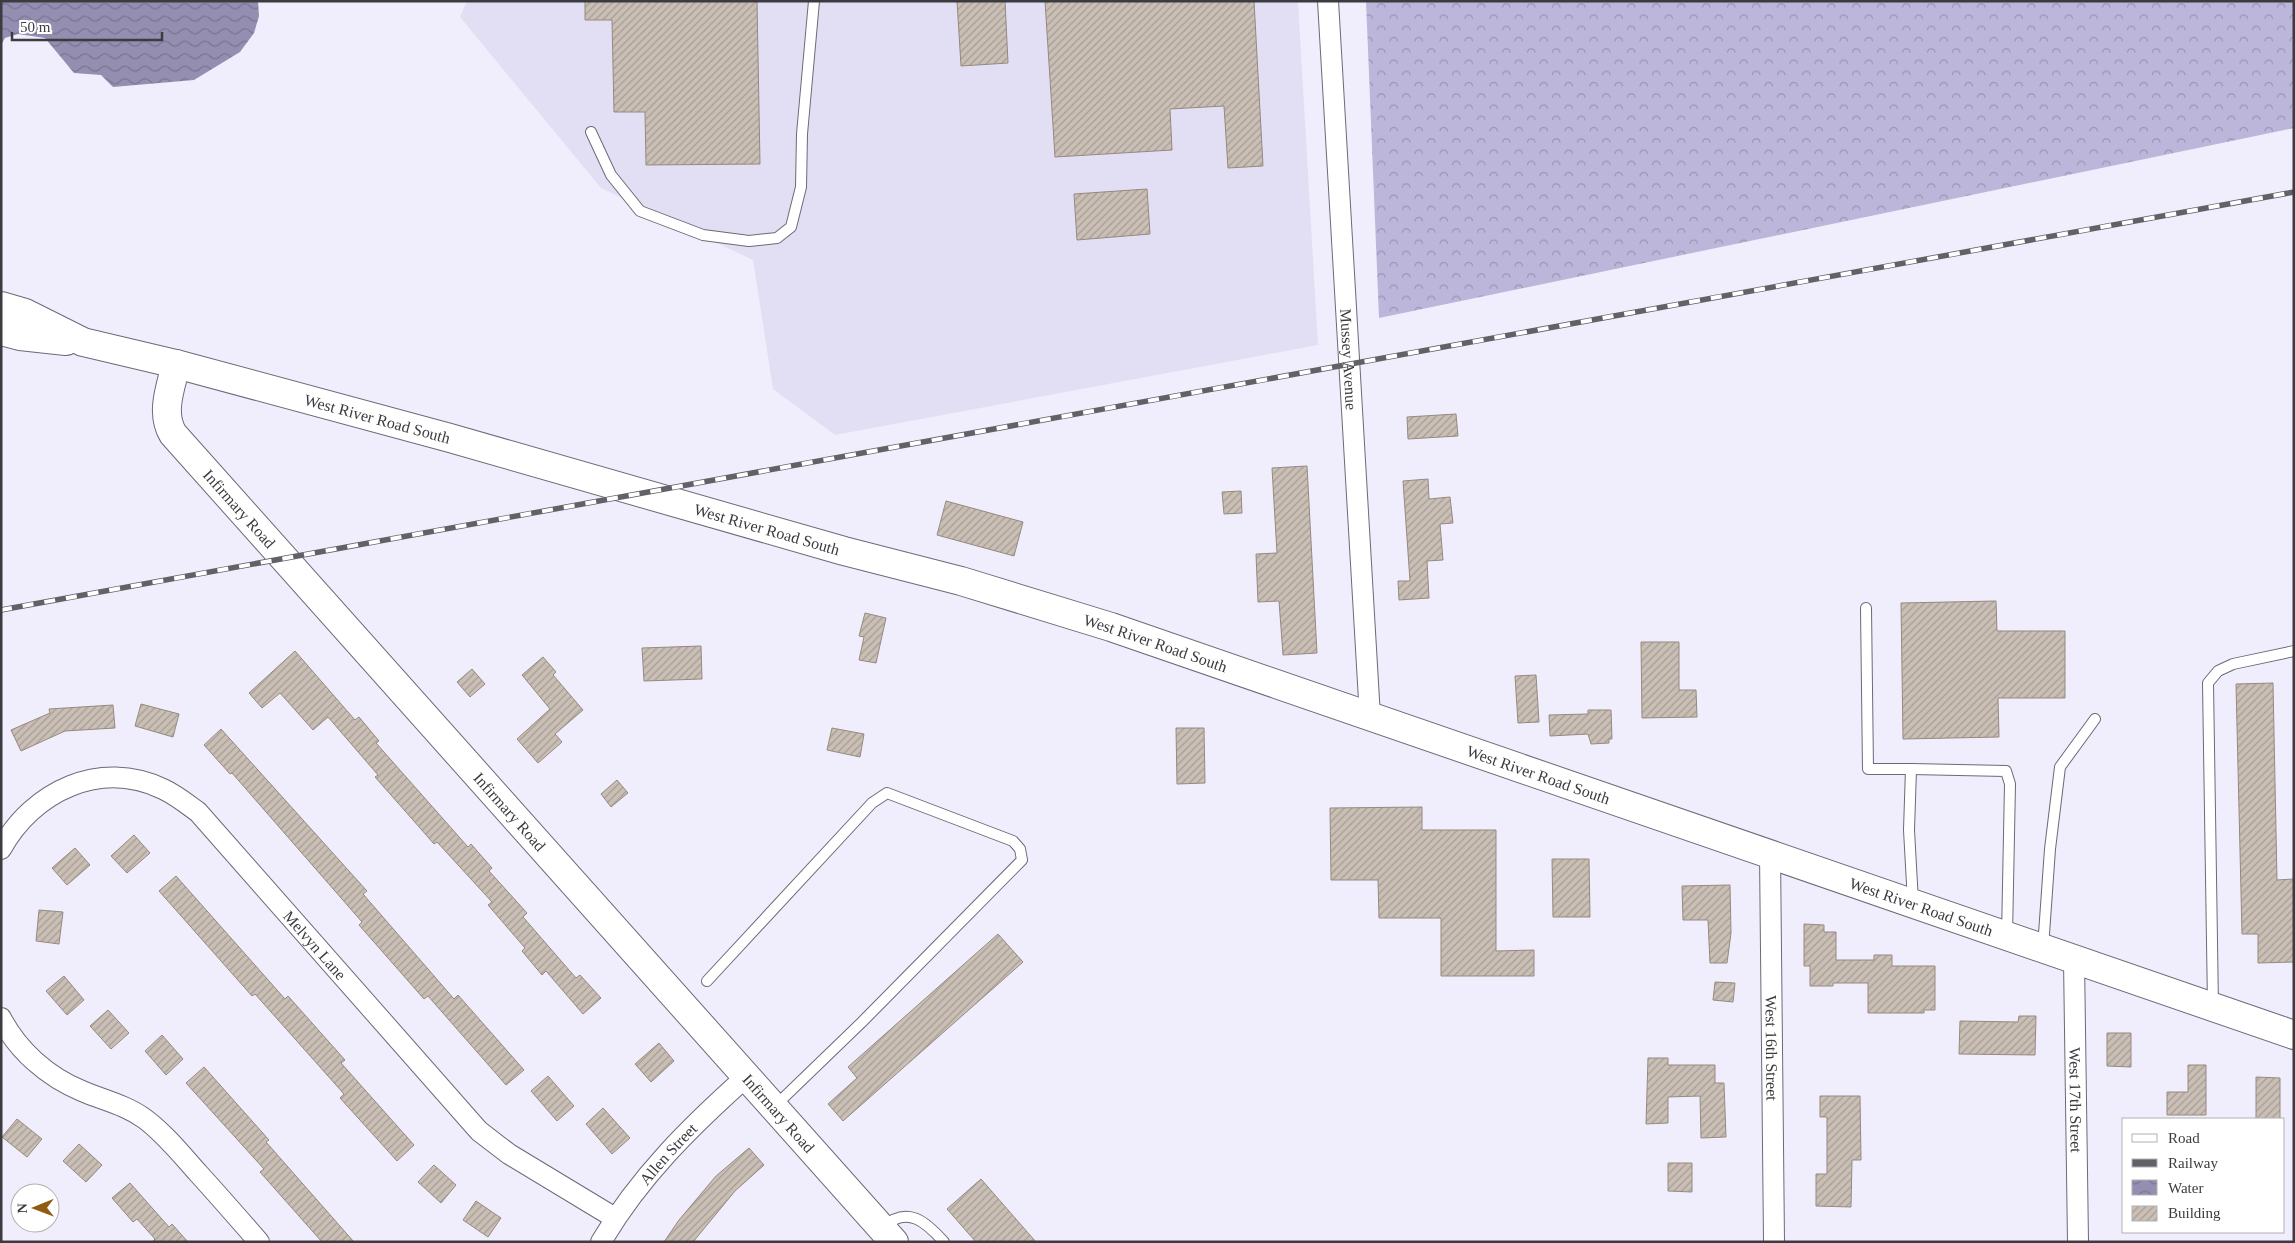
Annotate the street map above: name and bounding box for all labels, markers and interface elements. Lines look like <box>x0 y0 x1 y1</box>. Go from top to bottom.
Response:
scale bar <box>12 10 162 42</box>
text: 50 m <box>20 19 51 35</box>
street label: Mussey Avenue <box>1338 308 1360 411</box>
street label: West River Road South <box>303 391 452 446</box>
street label: Infirmary Road <box>200 466 279 551</box>
street label: West River Road South <box>692 500 842 558</box>
street label: West River Road South <box>1082 611 1229 675</box>
street label: West River Road South <box>1465 742 1612 807</box>
street label: Infirmary Road <box>471 769 549 854</box>
street label: West River Road South <box>1848 874 1995 939</box>
street label: Melvyn Lane <box>280 907 350 983</box>
street label: West 16th Street <box>1763 995 1781 1101</box>
street label: West 17th Street <box>2067 1047 2085 1153</box>
street label: Infirmary Road <box>740 1070 818 1156</box>
legend <box>2122 1118 2285 1233</box>
street label: Allen Street <box>636 1119 700 1188</box>
text: Road <box>2168 1130 2200 1146</box>
text: Railway <box>2168 1155 2218 1171</box>
text: Water <box>2168 1180 2203 1196</box>
north arrow <box>10 1183 60 1233</box>
text: N <box>15 1203 30 1213</box>
text: Building <box>2168 1205 2221 1221</box>

